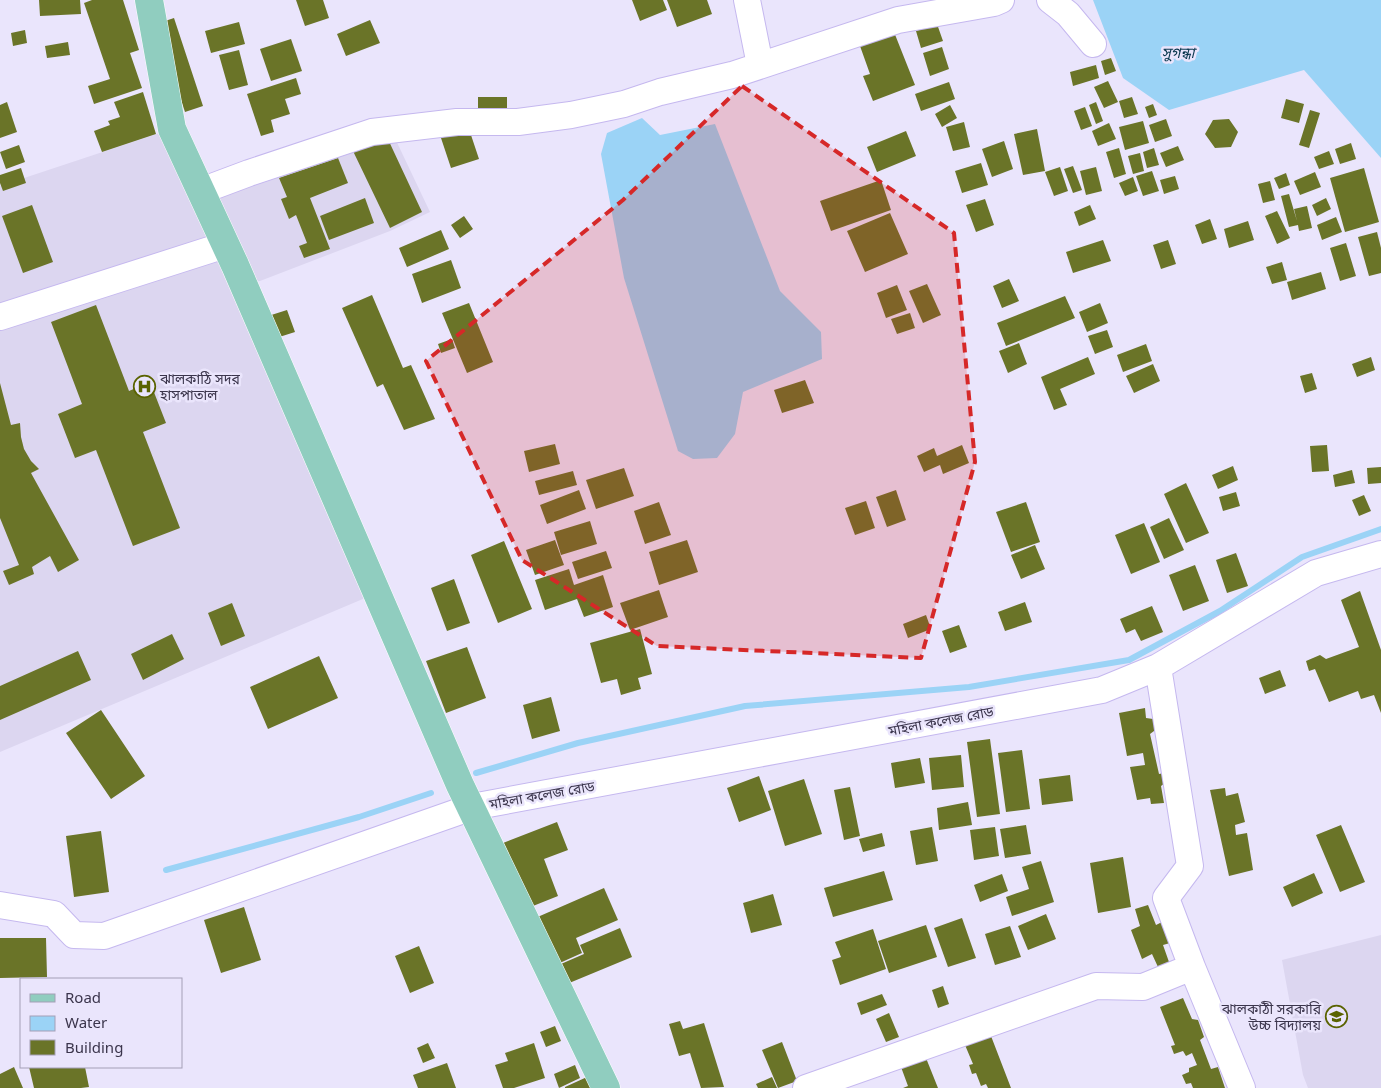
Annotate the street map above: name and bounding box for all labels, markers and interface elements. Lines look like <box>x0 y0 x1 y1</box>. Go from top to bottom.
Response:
water label: সুগন্ধা <box>1161 42 1198 62</box>
place label: ঝালকাঠি সদর হাসপাতাল <box>159 369 241 404</box>
hospital icon: ঝালকাঠি সদর হাসপাতাল <box>132 375 156 399</box>
street label: মহিলা কলেজ রোড <box>886 701 996 740</box>
street label: মহিলা কলেজ রোড <box>487 776 597 813</box>
legend <box>20 978 182 1068</box>
text: Road <box>65 987 101 1007</box>
place label: ঝালকাঠী সরকারি উচ্চ বিদ্যালয় <box>1221 999 1322 1034</box>
school or university icon: ঝালকাঠী সরকারি উচ্চ বিদ্যালয় <box>1325 1005 1349 1029</box>
text: Water <box>65 1012 107 1032</box>
text: Building <box>65 1037 123 1057</box>

